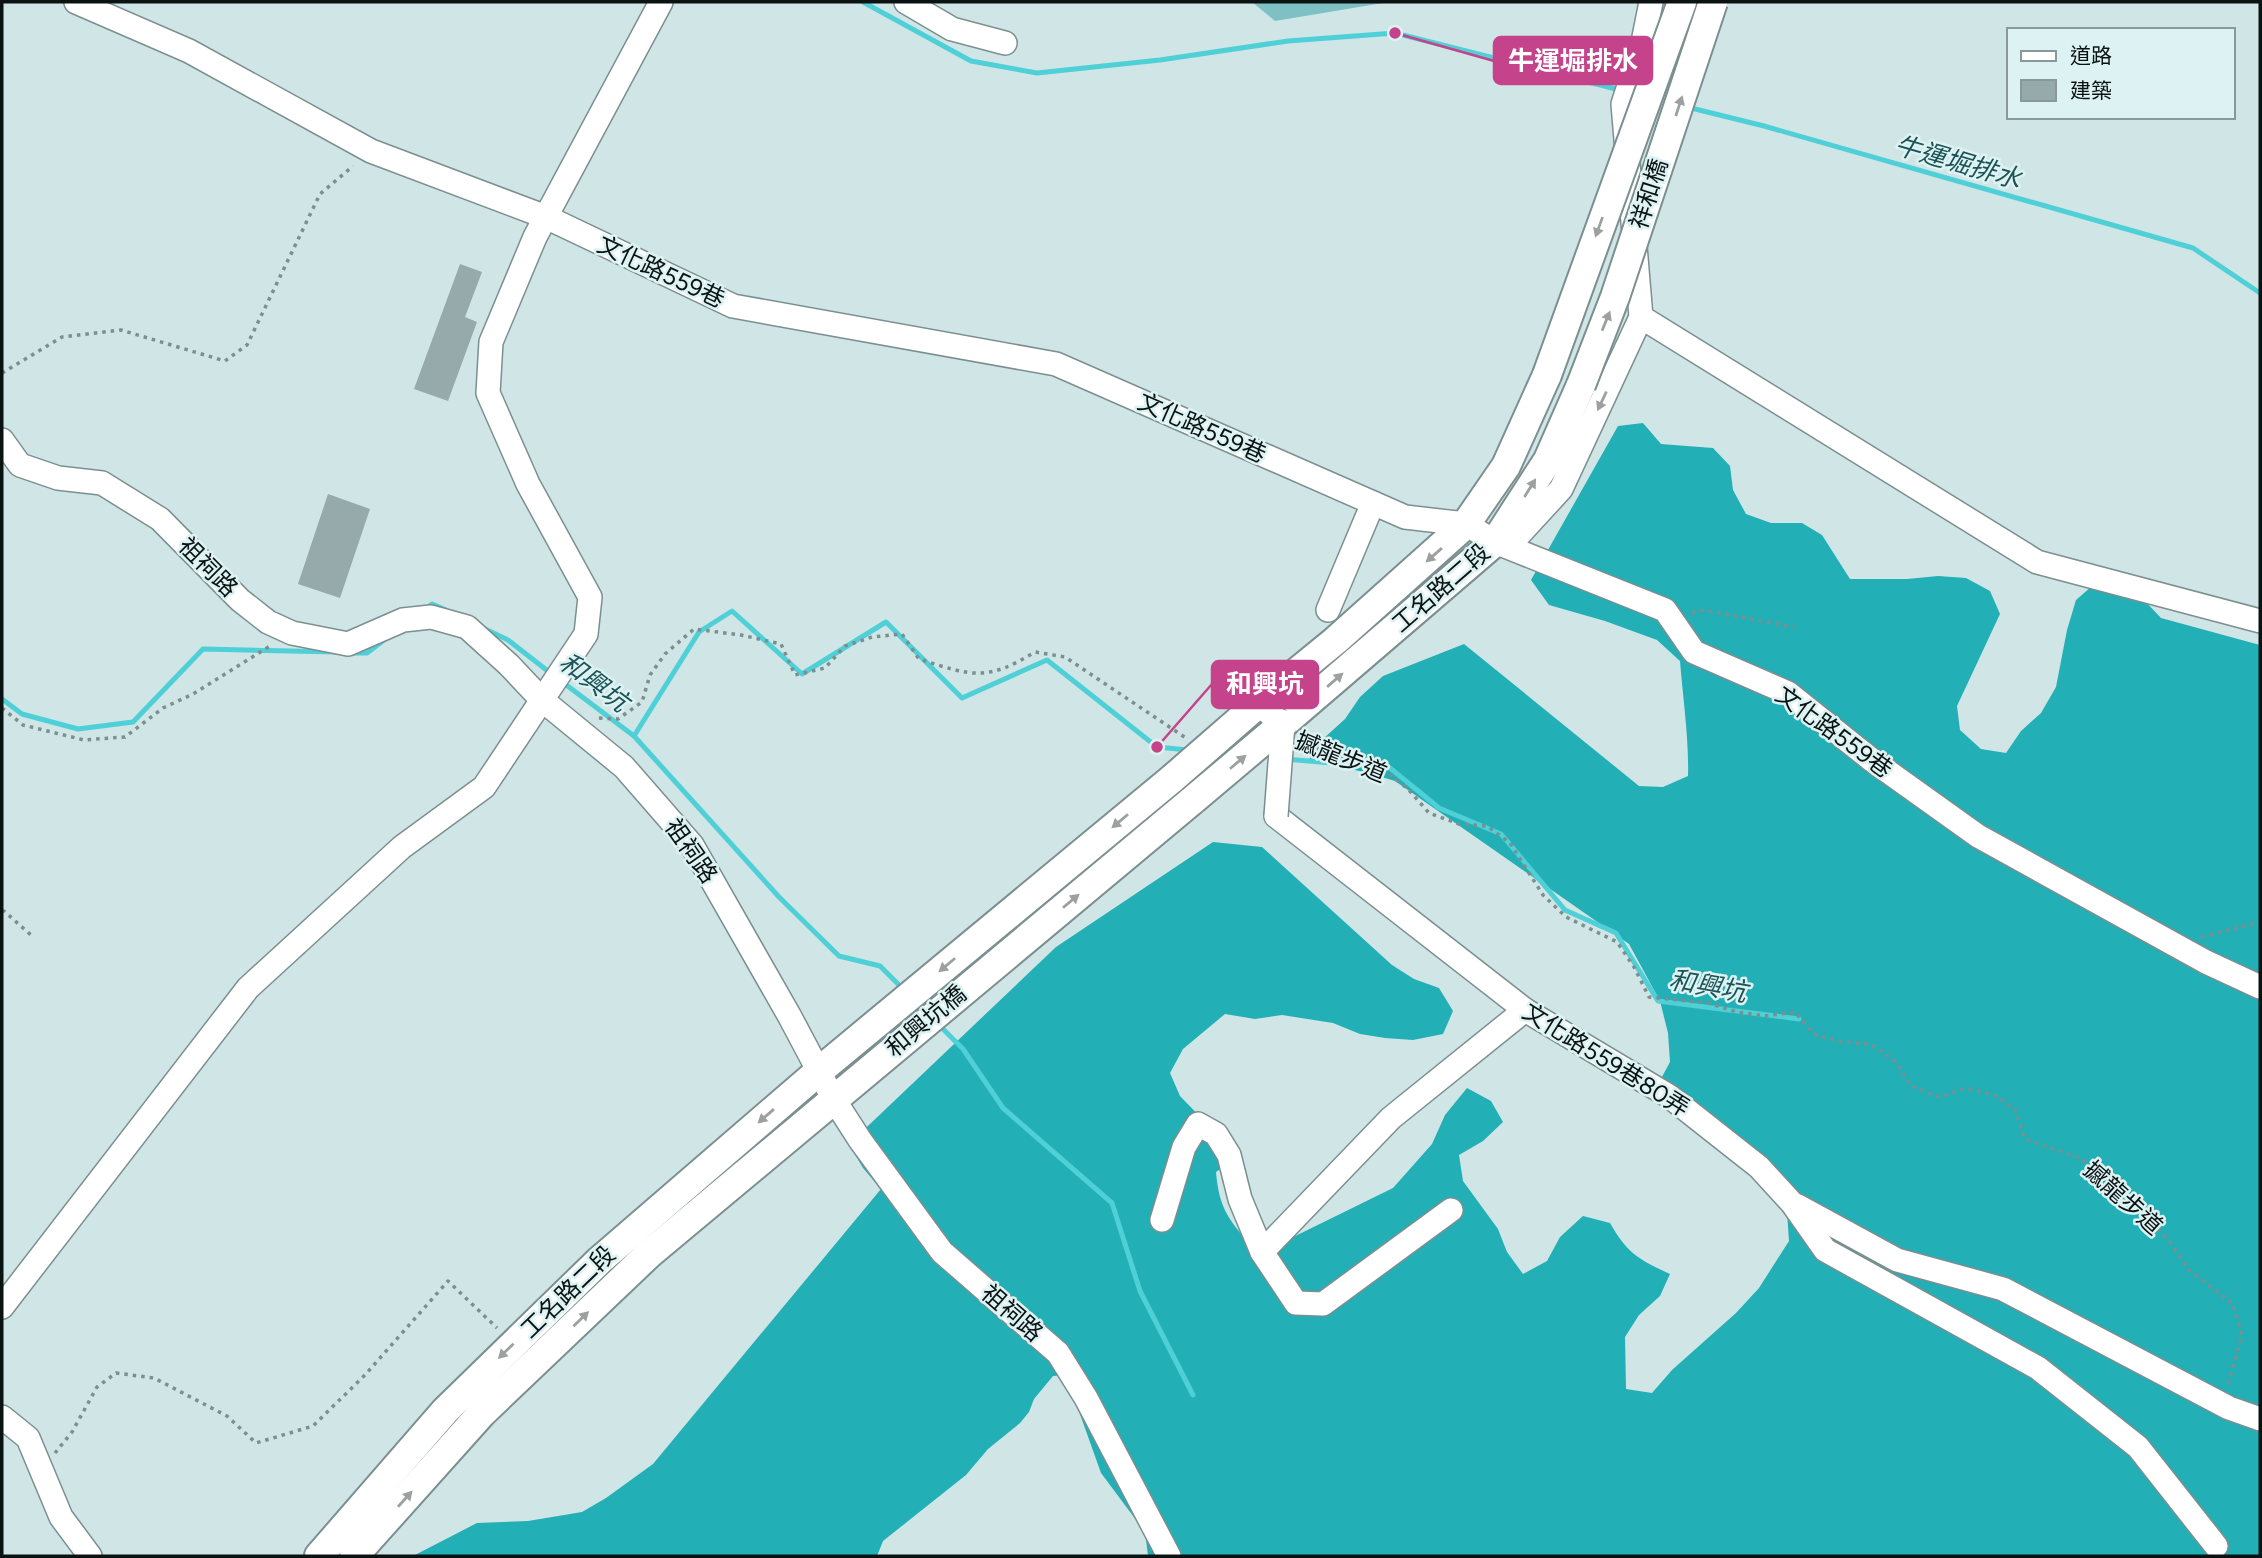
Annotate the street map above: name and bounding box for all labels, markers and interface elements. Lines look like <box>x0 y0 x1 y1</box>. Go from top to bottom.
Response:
legend <box>2007 28 2234 119</box>
callout: 牛運堀排水 <box>1494 37 1652 84</box>
text: 道路 <box>2070 43 2112 68</box>
text: 牛運堀排水 <box>1508 45 1638 77</box>
text: 建築 <box>2070 78 2112 103</box>
one-way arrow <box>1674 95 1685 116</box>
water label: 牛運堀排水 <box>1891 129 2026 196</box>
street label: 祥和橋 <box>1624 155 1673 233</box>
one-way arrow <box>1593 216 1604 237</box>
street label: 文化路559巷 <box>593 229 730 314</box>
one-way arrow <box>1600 311 1611 332</box>
street label: 文化路559巷 <box>1134 386 1271 469</box>
one-way arrow <box>1596 391 1608 411</box>
one-way arrow <box>1524 478 1537 497</box>
street label: 祖祠路 <box>173 531 244 602</box>
street label: 工名路二段 <box>1386 537 1495 638</box>
one-way arrow <box>1425 547 1442 562</box>
water label: 和興坑 <box>553 646 638 721</box>
callout: 和興坑 <box>1212 661 1318 708</box>
text: 和興坑 <box>1226 668 1304 700</box>
one-way arrow <box>1326 673 1343 688</box>
street label: 文化路559巷 <box>1770 680 1898 784</box>
street label: 撼龍步道 <box>1291 725 1391 788</box>
one-way arrow <box>1230 755 1247 770</box>
street label: 祖祠路 <box>659 813 724 889</box>
one-way arrow <box>1112 813 1129 828</box>
one-way arrow <box>1063 894 1080 909</box>
one-way arrow <box>938 957 956 973</box>
water label: 和興坑 <box>1667 963 1753 1009</box>
street label: 和興坑橋 <box>880 979 972 1063</box>
street label: 文化路559巷80弄 <box>1517 997 1695 1123</box>
one-way arrow <box>757 1108 775 1124</box>
street label: 撼龍步道 <box>2078 1155 2169 1241</box>
street label: 工名路二段 <box>514 1240 621 1344</box>
street label: 祖祠路 <box>976 1278 1049 1347</box>
one-way arrow <box>572 1311 589 1327</box>
one-way arrow <box>498 1342 515 1358</box>
one-way arrow <box>397 1490 413 1508</box>

